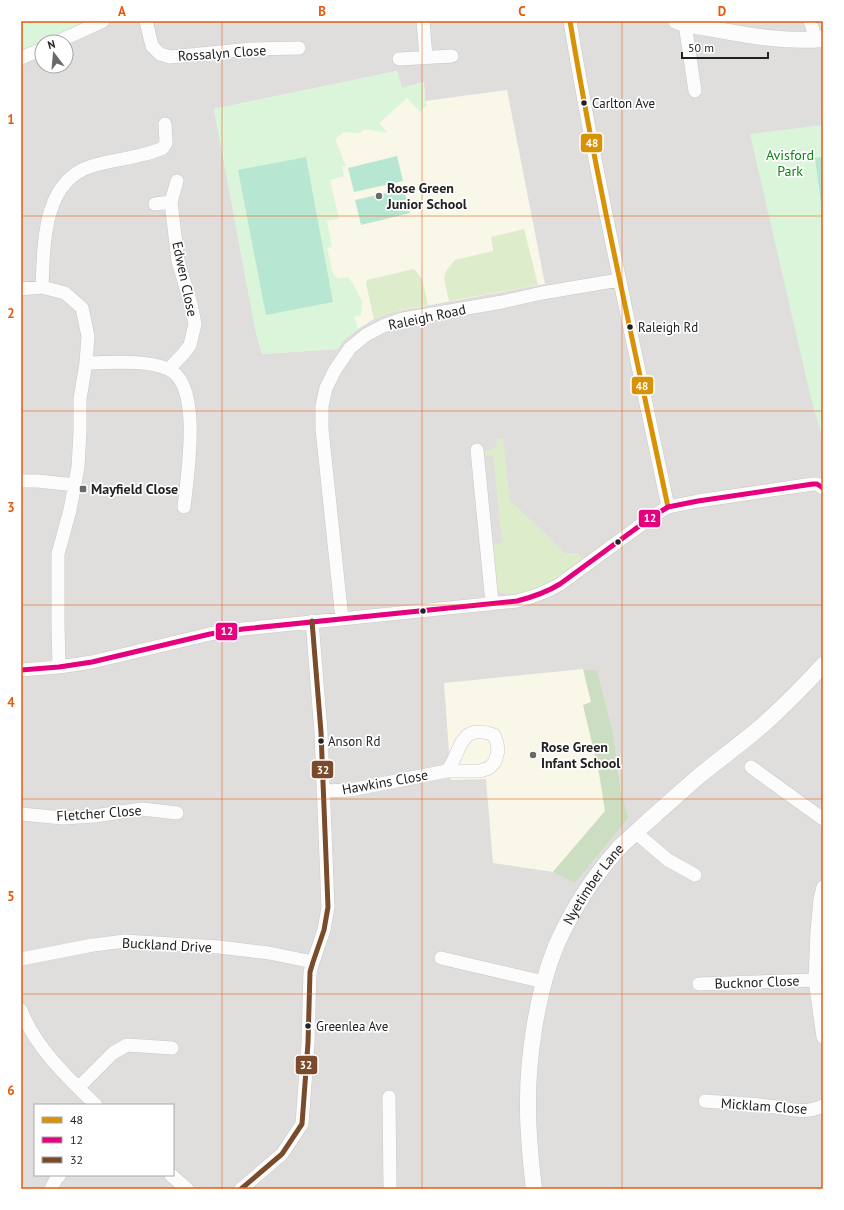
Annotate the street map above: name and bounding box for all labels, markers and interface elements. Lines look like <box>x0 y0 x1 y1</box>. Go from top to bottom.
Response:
text: A <box>118 3 126 20</box>
text: B <box>318 3 326 20</box>
text: C <box>518 3 526 20</box>
text: D <box>718 3 726 20</box>
north arrow <box>34 34 74 74</box>
scale bar <box>682 34 768 60</box>
text: N <box>46 37 57 52</box>
text: 50 m <box>688 40 714 55</box>
street label: Rossalyn Close <box>177 41 267 65</box>
place label: Carlton Ave <box>592 95 655 112</box>
marker: Carlton Ave <box>579 98 589 108</box>
text: 1 <box>7 111 15 128</box>
line badge: 48 <box>580 133 603 153</box>
text: 48 <box>586 136 598 150</box>
park label: Avisford Park <box>766 146 814 180</box>
place label: Rose Green Junior School <box>386 179 468 213</box>
marker: Rose Green Junior School <box>374 191 384 201</box>
street label: Edwen Close <box>168 240 202 318</box>
street label: Raleigh Road <box>387 300 467 334</box>
text: 2 <box>7 305 15 322</box>
place label: Raleigh Rd <box>638 319 698 336</box>
marker: Raleigh Rd <box>625 322 635 332</box>
line badge: 48 <box>631 376 654 395</box>
text: 48 <box>636 379 648 393</box>
place label: Mayfield Close <box>91 480 178 498</box>
marker: Mayfield Close <box>78 484 88 494</box>
text: 3 <box>7 499 15 516</box>
line badge: 12 <box>638 509 661 528</box>
text: 12 <box>644 511 656 525</box>
unlabelled marker <box>613 537 623 547</box>
unlabelled marker <box>418 606 428 616</box>
line badge: 12 <box>215 622 238 641</box>
text: 12 <box>221 624 233 638</box>
text: 4 <box>7 694 15 711</box>
place label: Anson Rd <box>328 733 380 750</box>
marker: Anson Rd <box>316 736 326 746</box>
place label: Rose Green Infant School <box>541 738 621 772</box>
marker: Rose Green Infant School <box>528 750 538 760</box>
line badge: 32 <box>311 760 334 779</box>
text: 32 <box>317 763 329 777</box>
street label: Hawkins Close <box>341 766 429 798</box>
street label: Fletcher Close <box>56 801 142 825</box>
street label: Nyetimber Lane <box>559 840 627 928</box>
text: 5 <box>7 888 15 905</box>
street label: Buckland Drive <box>122 934 212 956</box>
street label: Bucknor Close <box>714 972 800 992</box>
place label: Greenlea Ave <box>316 1018 388 1035</box>
marker: Greenlea Ave <box>303 1021 313 1031</box>
line badge: 32 <box>295 1055 318 1075</box>
text: 32 <box>300 1058 312 1072</box>
text: 6 <box>7 1082 15 1099</box>
street label: Micklam Close <box>720 1094 808 1118</box>
legend <box>34 1104 174 1176</box>
text: 48 <box>70 1112 83 1127</box>
text: 12 <box>70 1132 83 1147</box>
text: 32 <box>70 1152 83 1167</box>

